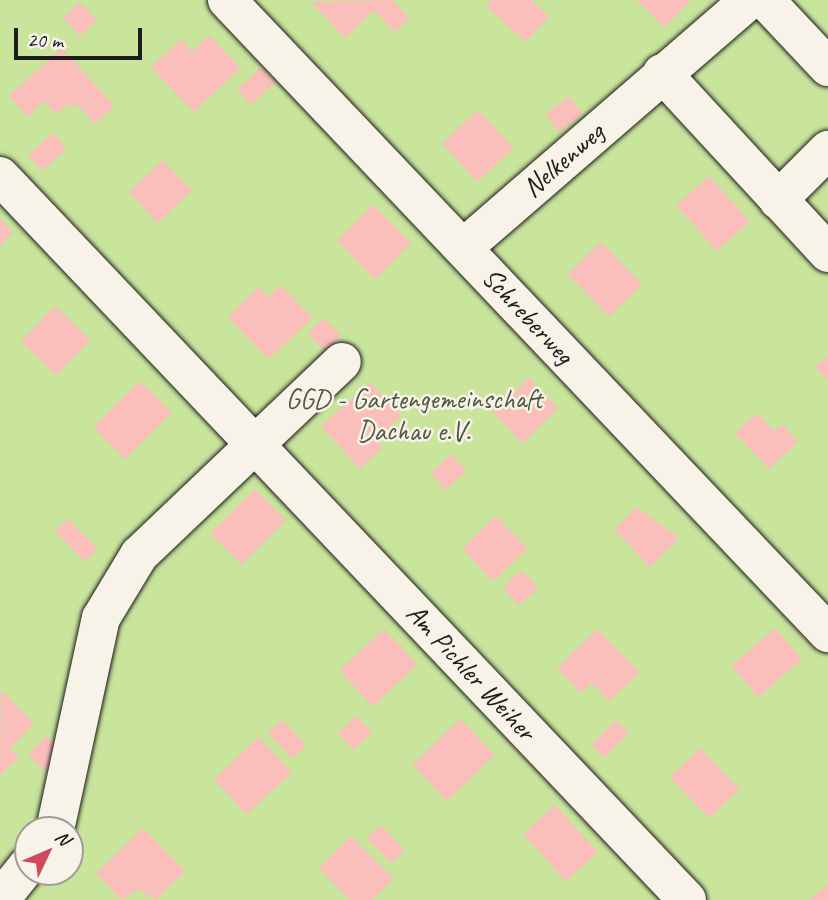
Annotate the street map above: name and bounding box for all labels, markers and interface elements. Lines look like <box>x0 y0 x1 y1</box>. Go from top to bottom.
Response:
scale bar <box>18 14 145 58</box>
text: 20 m <box>27 27 63 53</box>
street label: Nelkenweg <box>516 116 610 204</box>
street label: Schreberweg <box>475 261 581 371</box>
park label: GGD - Gartengemeinschaft Dachau e.V. <box>286 382 542 448</box>
street label: Am Pichler Weiher <box>399 596 543 748</box>
north arrow <box>14 816 84 886</box>
text: N <box>50 825 75 850</box>

